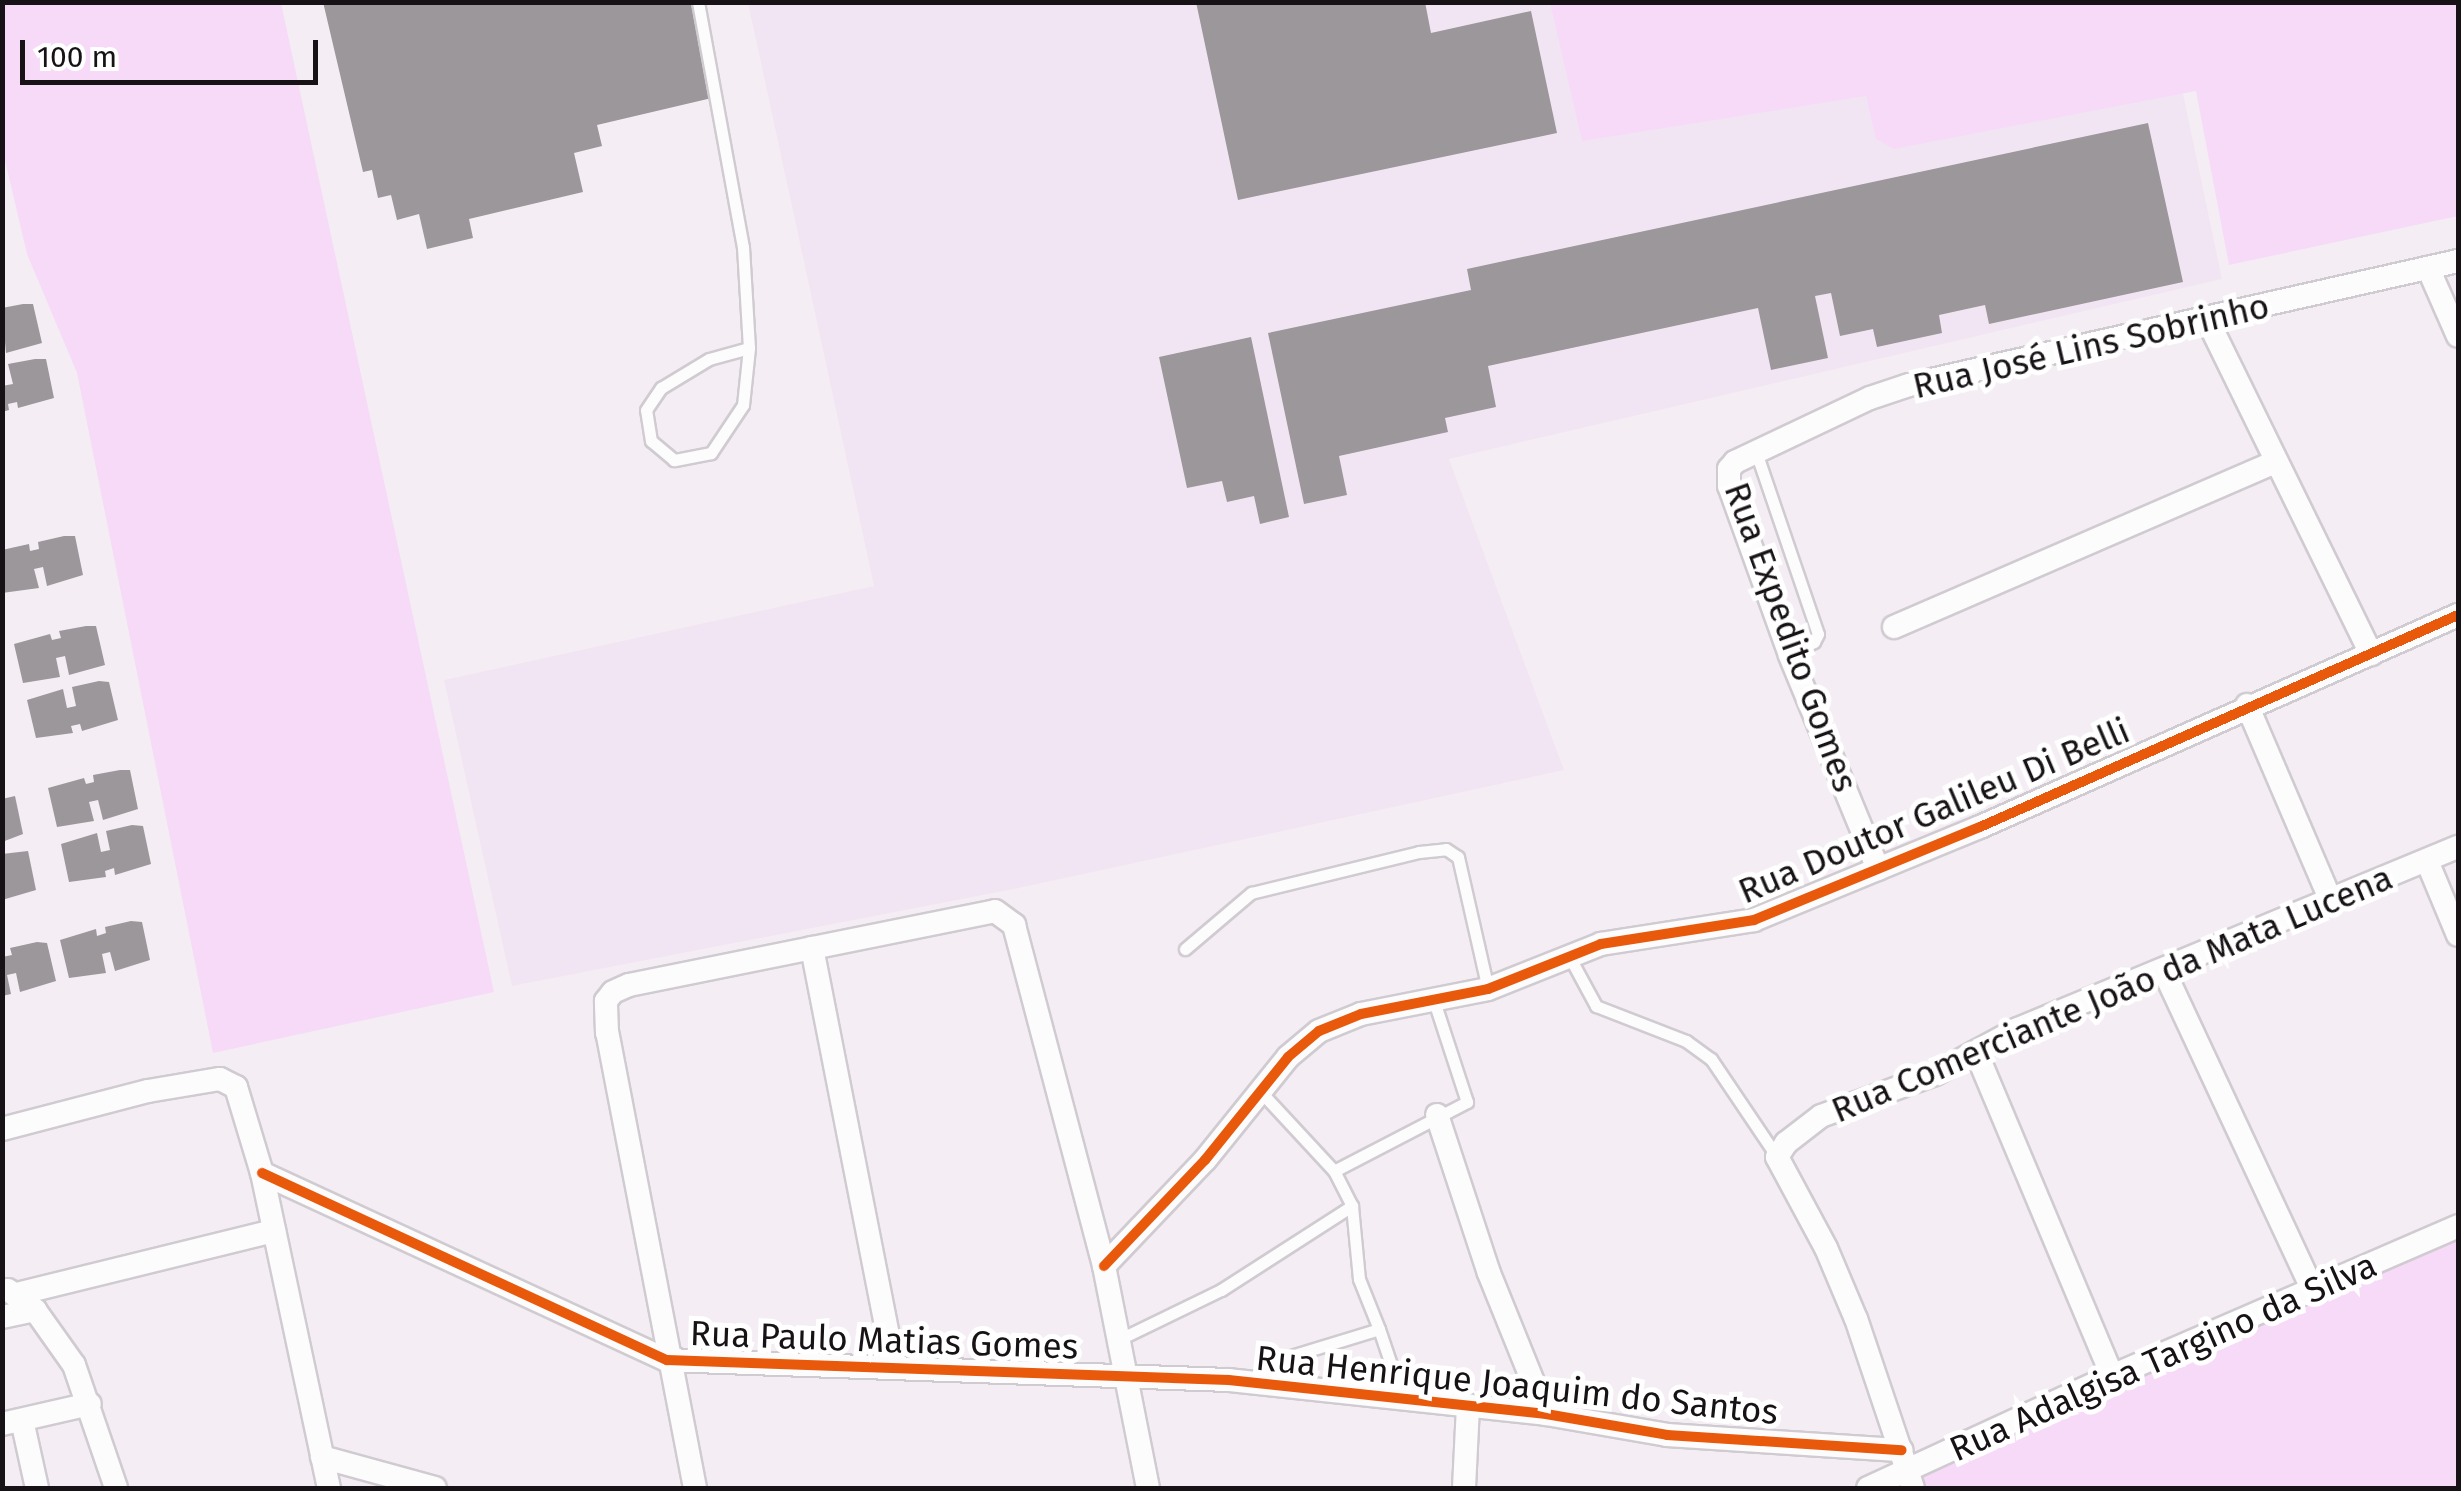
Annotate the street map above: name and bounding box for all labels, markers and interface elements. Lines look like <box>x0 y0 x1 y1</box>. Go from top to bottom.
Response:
scale bar <box>25 20 322 82</box>
text: 100 m <box>37 39 117 75</box>
street label: Rua José Lins Sobrinho <box>1909 285 2273 407</box>
street label: Rua Expedito Gomes <box>1716 477 1866 797</box>
street label: Rua Doutor Galileu Di Belli <box>1732 709 2136 913</box>
street label: Rua Comerciante João da Mata Lucena <box>1825 856 2399 1132</box>
street label: Rua Adalgisa Targino da Silva <box>1943 1244 2383 1470</box>
street label: Rua Paulo Matias Gomes <box>689 1312 1079 1368</box>
street label: Rua Henrique Joaquim do Santos <box>1254 1337 1780 1433</box>

